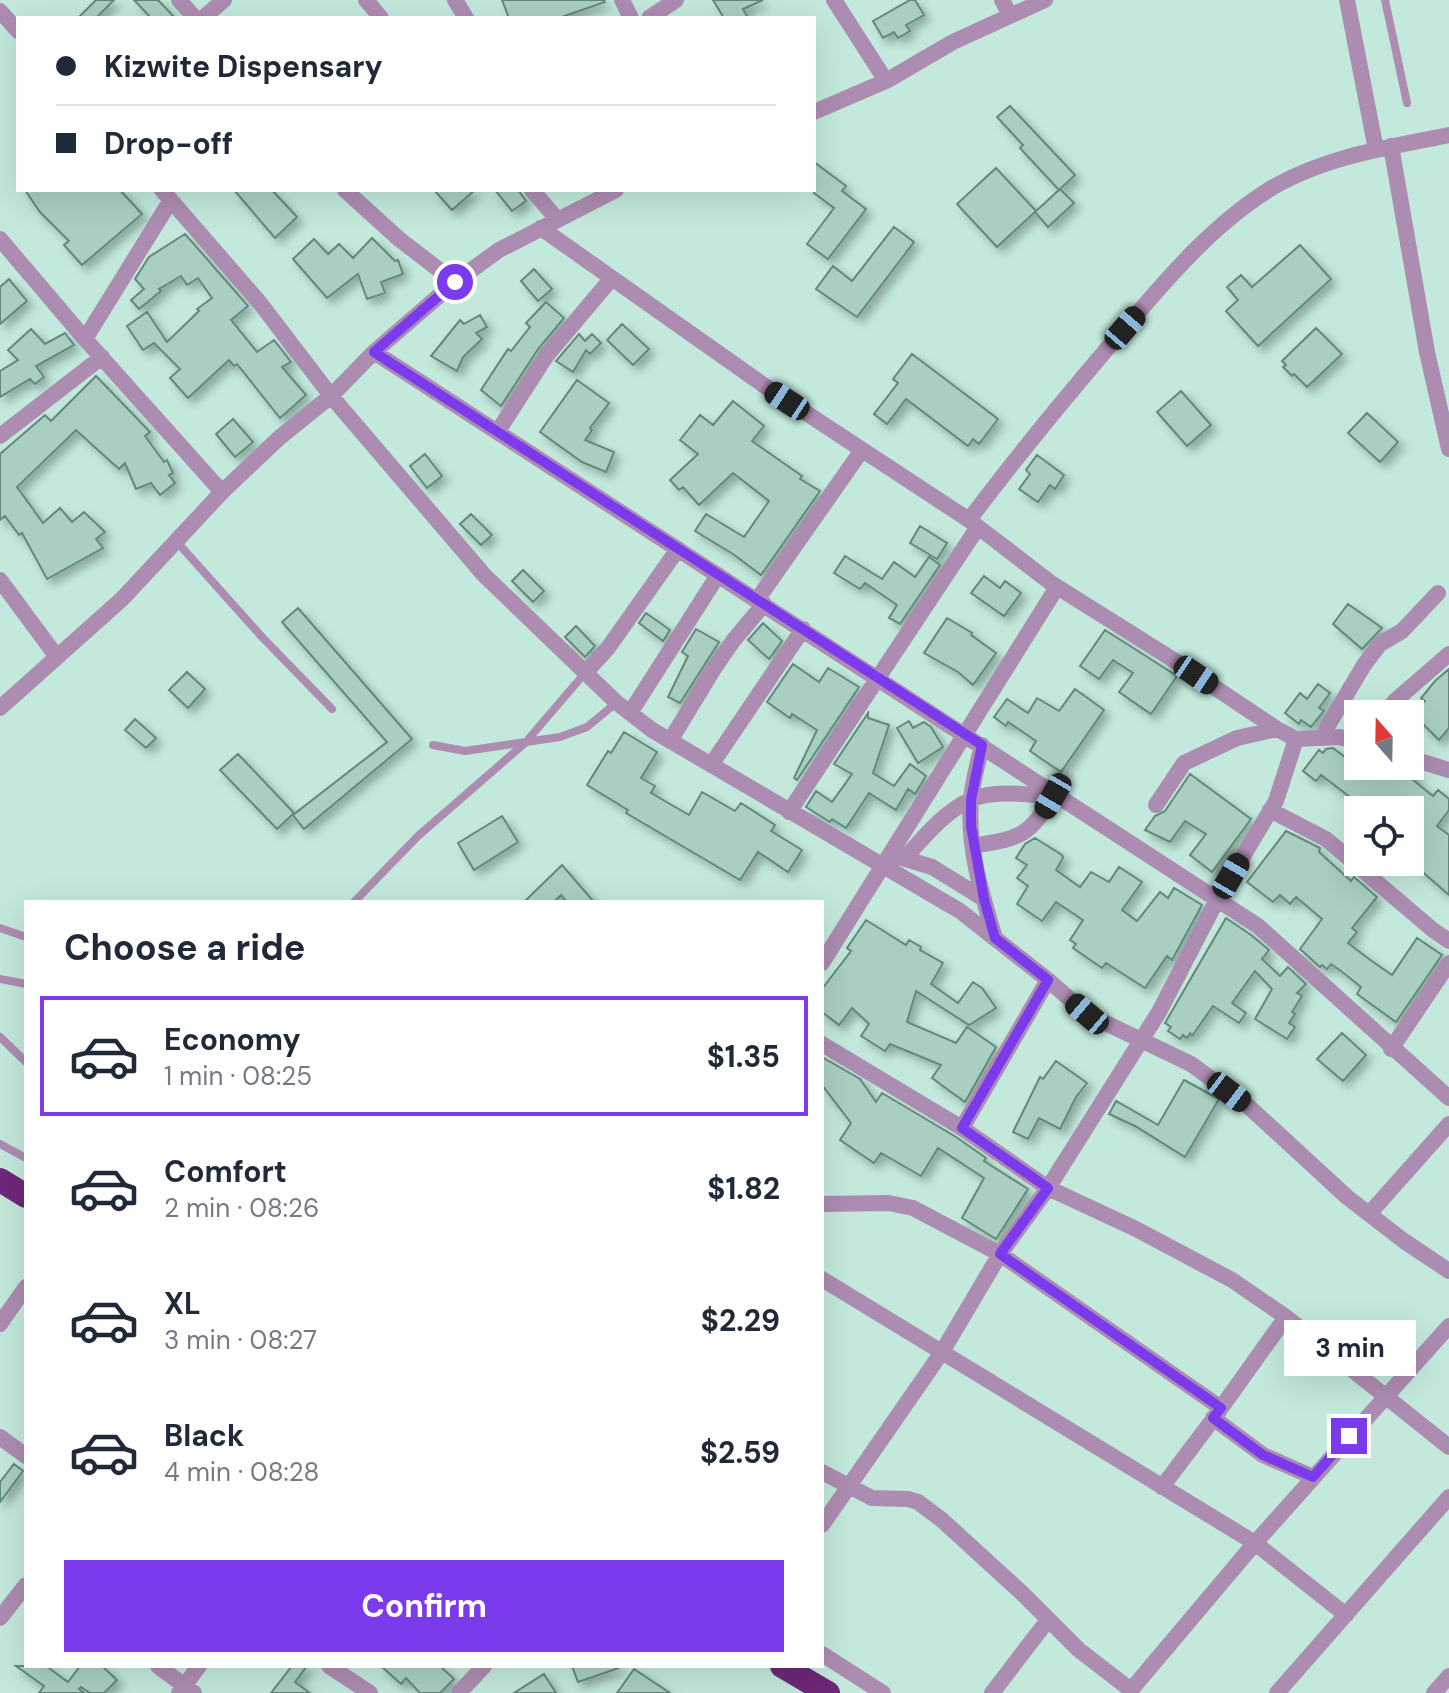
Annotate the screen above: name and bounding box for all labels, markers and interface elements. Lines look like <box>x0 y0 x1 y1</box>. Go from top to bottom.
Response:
text: Kizwite Dispensary <box>104 47 383 86</box>
text: Drop-off <box>104 124 233 163</box>
route start <box>437 264 473 300</box>
car <box>1100 302 1150 354</box>
car <box>760 378 814 424</box>
car <box>1169 652 1223 698</box>
north arrow <box>1344 700 1424 780</box>
map controls <box>1344 700 1424 876</box>
car <box>1031 769 1075 823</box>
button: locate <box>1344 796 1424 876</box>
car <box>1209 849 1253 903</box>
text: Choose a ride <box>64 924 305 971</box>
car <box>1061 989 1113 1039</box>
icon: car <box>68 1020 140 1092</box>
text: Economy <box>164 1020 301 1059</box>
text: $1.35 <box>707 1037 780 1076</box>
text: 1 min · 08:25 <box>164 1059 312 1093</box>
car <box>1203 1068 1255 1116</box>
icon: car <box>68 1152 140 1224</box>
text: Comfort <box>164 1152 287 1191</box>
text: $1.82 <box>707 1169 780 1208</box>
text: 2 min · 08:26 <box>164 1191 319 1225</box>
icon: car <box>68 1284 140 1356</box>
text: XL <box>164 1284 201 1323</box>
text: $2.29 <box>701 1301 780 1340</box>
callout: 3 min <box>1283 1320 1415 1376</box>
text: 3 min · 08:27 <box>164 1323 317 1357</box>
text: 3 min <box>1315 1331 1385 1365</box>
icon: car <box>68 1416 140 1488</box>
text: Black <box>164 1416 244 1455</box>
route end <box>1331 1418 1367 1454</box>
text: $2.59 <box>700 1433 780 1472</box>
text: 4 min · 08:28 <box>164 1455 319 1489</box>
button: Confirm <box>64 1560 784 1652</box>

